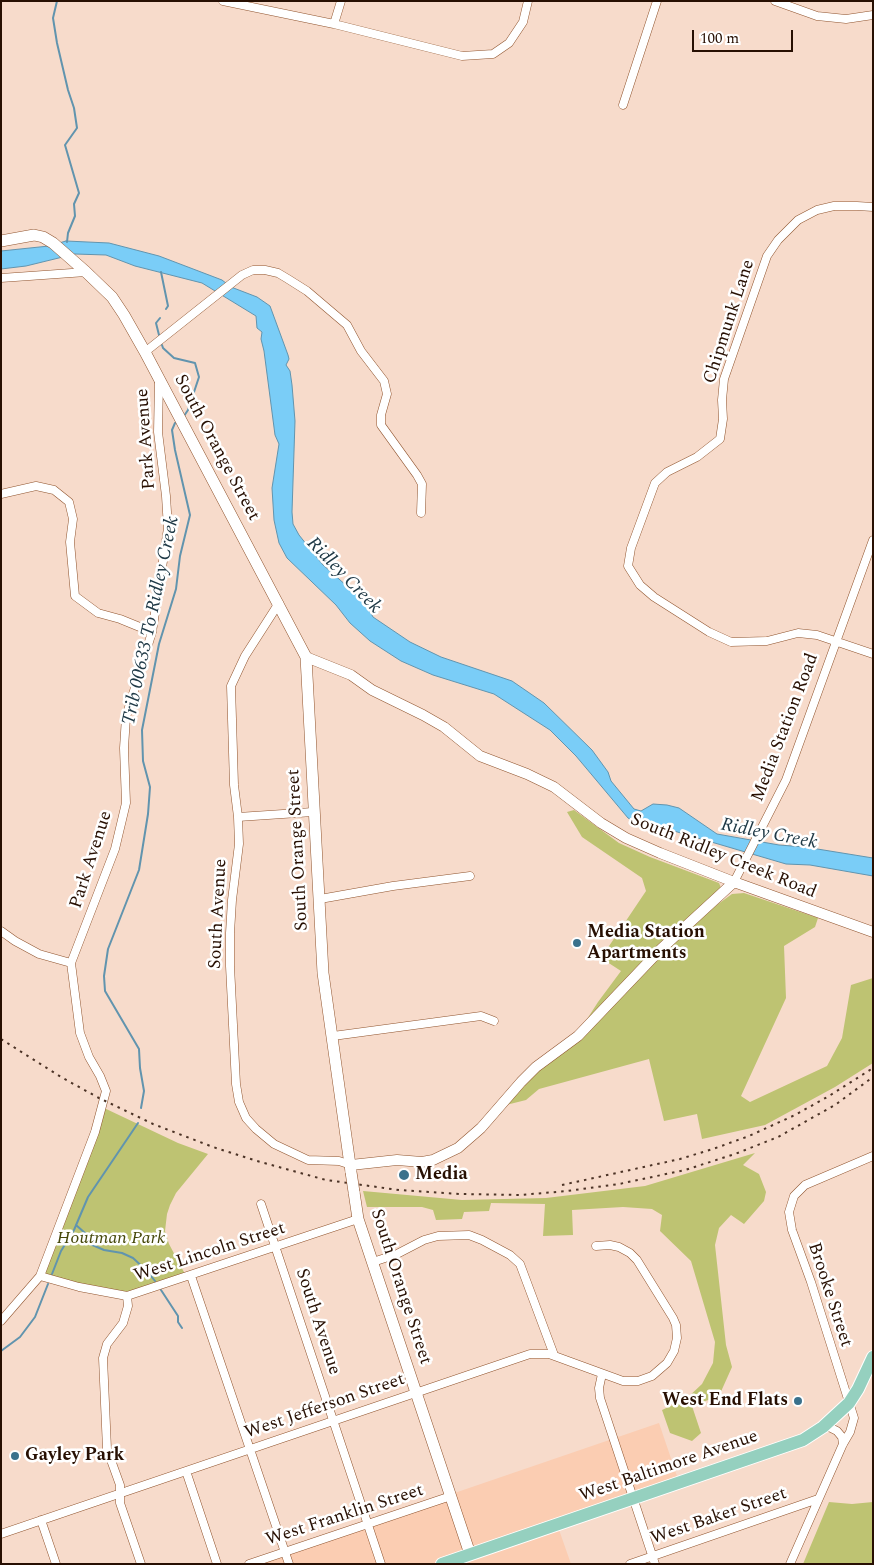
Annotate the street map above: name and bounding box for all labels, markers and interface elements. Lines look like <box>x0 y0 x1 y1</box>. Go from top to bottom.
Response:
scale bar <box>694 20 795 52</box>
text: 100 m <box>700 27 739 50</box>
street label: Chipmunk Lane <box>700 257 760 387</box>
street label: South Orange Street <box>168 371 264 525</box>
street label: Park Avenue <box>133 388 161 490</box>
water label: Trib 00633 To Ridley Creek <box>119 514 185 728</box>
water label: Ridley Creek <box>301 533 385 619</box>
street label: Media Station Road <box>748 651 824 805</box>
street label: South Orange Street <box>284 768 314 932</box>
street label: Park Avenue <box>66 809 118 911</box>
street label: South Ridley Creek Road <box>627 810 819 904</box>
water label: Ridley Creek <box>719 814 819 856</box>
street label: South Avenue <box>205 858 233 970</box>
place label: Media Station Apartments <box>587 922 705 964</box>
marker: Media Station Apartments <box>571 937 583 949</box>
place label: Media <box>415 1164 468 1186</box>
marker: Media <box>397 1168 411 1182</box>
street label: South Orange Street <box>365 1207 435 1367</box>
street label: West Lincoln Street <box>132 1218 288 1288</box>
park label: Houtman Park <box>57 1228 165 1250</box>
street label: Brooke Street <box>802 1240 856 1350</box>
street label: South Avenue <box>290 1266 344 1378</box>
street label: West Jefferson Street <box>242 1369 408 1445</box>
place label: West End Flats <box>662 1390 788 1412</box>
marker: West End Flats <box>792 1395 804 1407</box>
street label: West Baltimore Avenue <box>577 1426 761 1508</box>
place label: Gayley Park <box>25 1445 124 1467</box>
marker: Gayley Park <box>9 1450 21 1462</box>
street label: West Franklin Street <box>263 1480 427 1552</box>
street label: West Baker Street <box>648 1484 790 1550</box>

